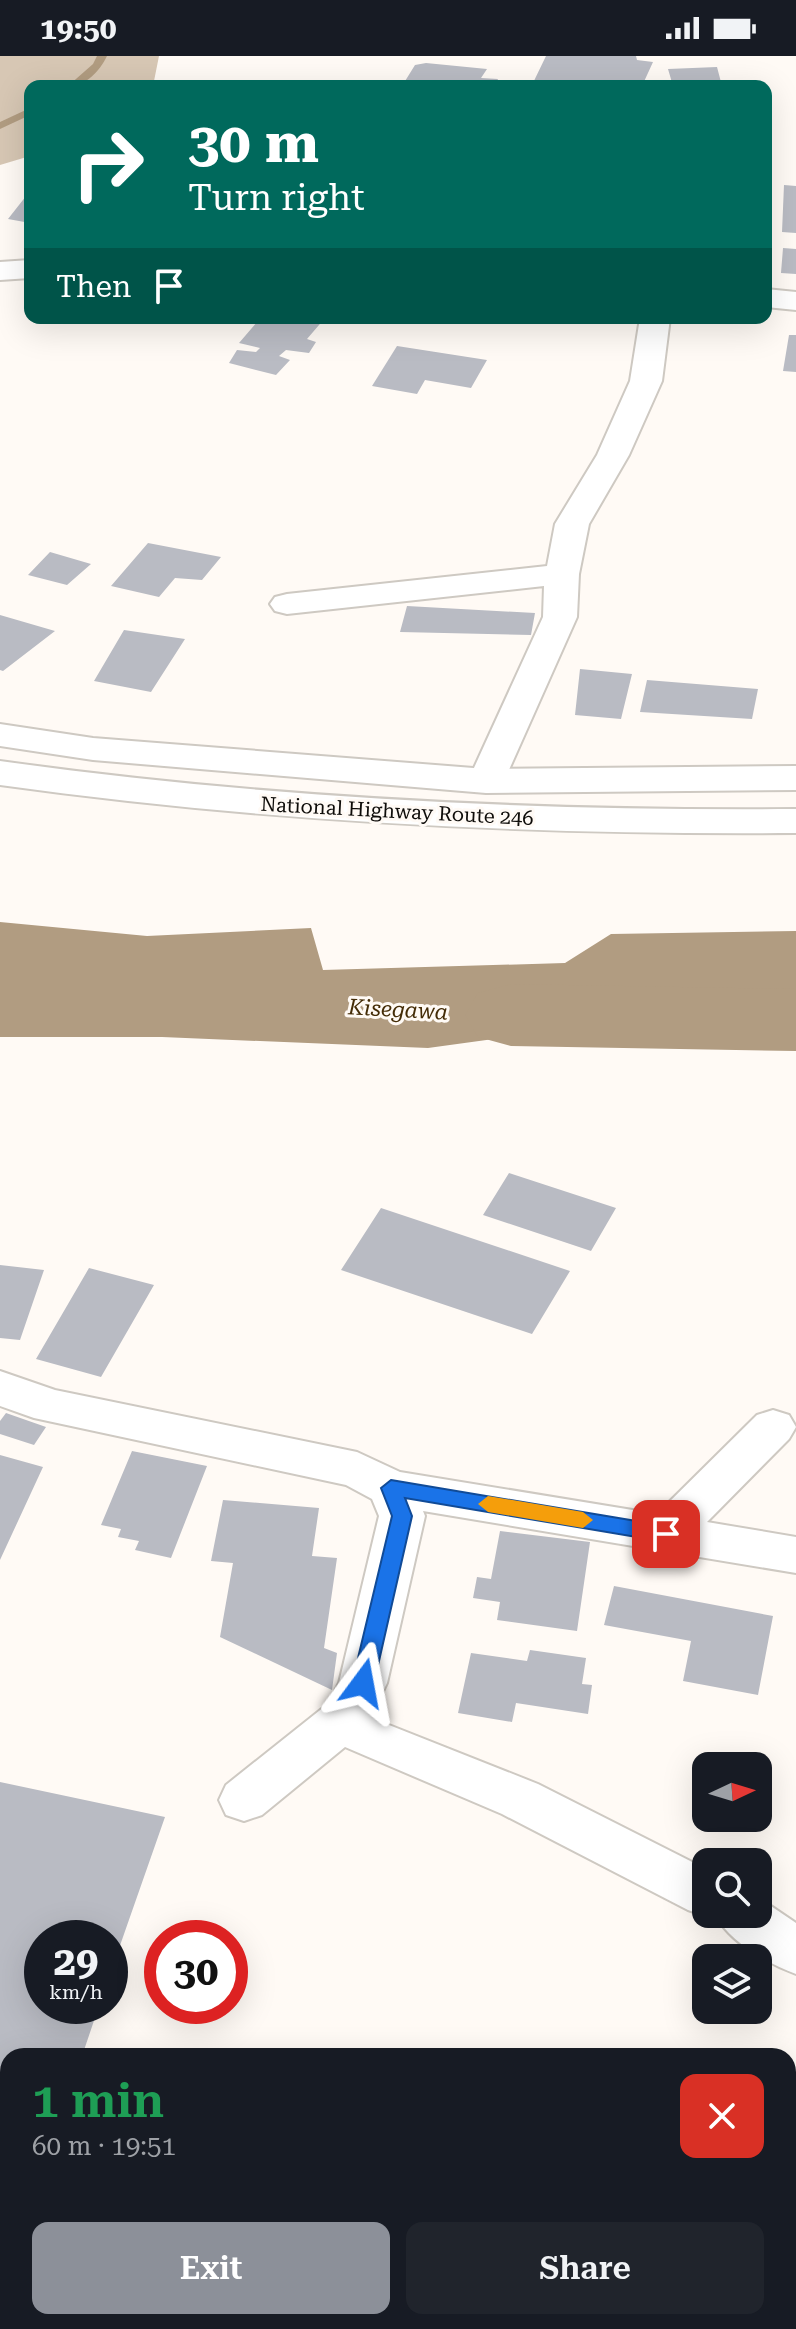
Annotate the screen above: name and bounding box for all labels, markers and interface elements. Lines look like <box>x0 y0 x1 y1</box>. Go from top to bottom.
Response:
text: 19:50 <box>40 11 117 46</box>
text: 30 m <box>188 110 319 176</box>
icon: right <box>56 112 160 216</box>
text: Turn right <box>188 177 365 219</box>
icon: arrive <box>147 264 191 308</box>
text: Then <box>56 269 131 304</box>
street label: National Highway Route 246 <box>260 792 534 830</box>
water label: Kisegawa <box>346 994 449 1025</box>
pin <box>632 1500 700 1568</box>
icon: arrive <box>644 1512 688 1556</box>
position arrow <box>321 1641 405 1725</box>
north arrow <box>692 1752 772 1832</box>
map controls <box>692 1752 772 2024</box>
button: search <box>692 1848 772 1928</box>
speed limit sign: 30 <box>144 1920 248 2024</box>
text: 29 <box>54 1938 98 1985</box>
button: layers <box>692 1944 772 2024</box>
text: km/h <box>49 1980 103 2004</box>
text: 1 min <box>32 2073 164 2129</box>
button: close <box>680 2074 764 2158</box>
text: 60 m · 19:51 <box>32 2131 176 2161</box>
button: Exit <box>32 2222 390 2314</box>
button: Share <box>406 2222 764 2314</box>

